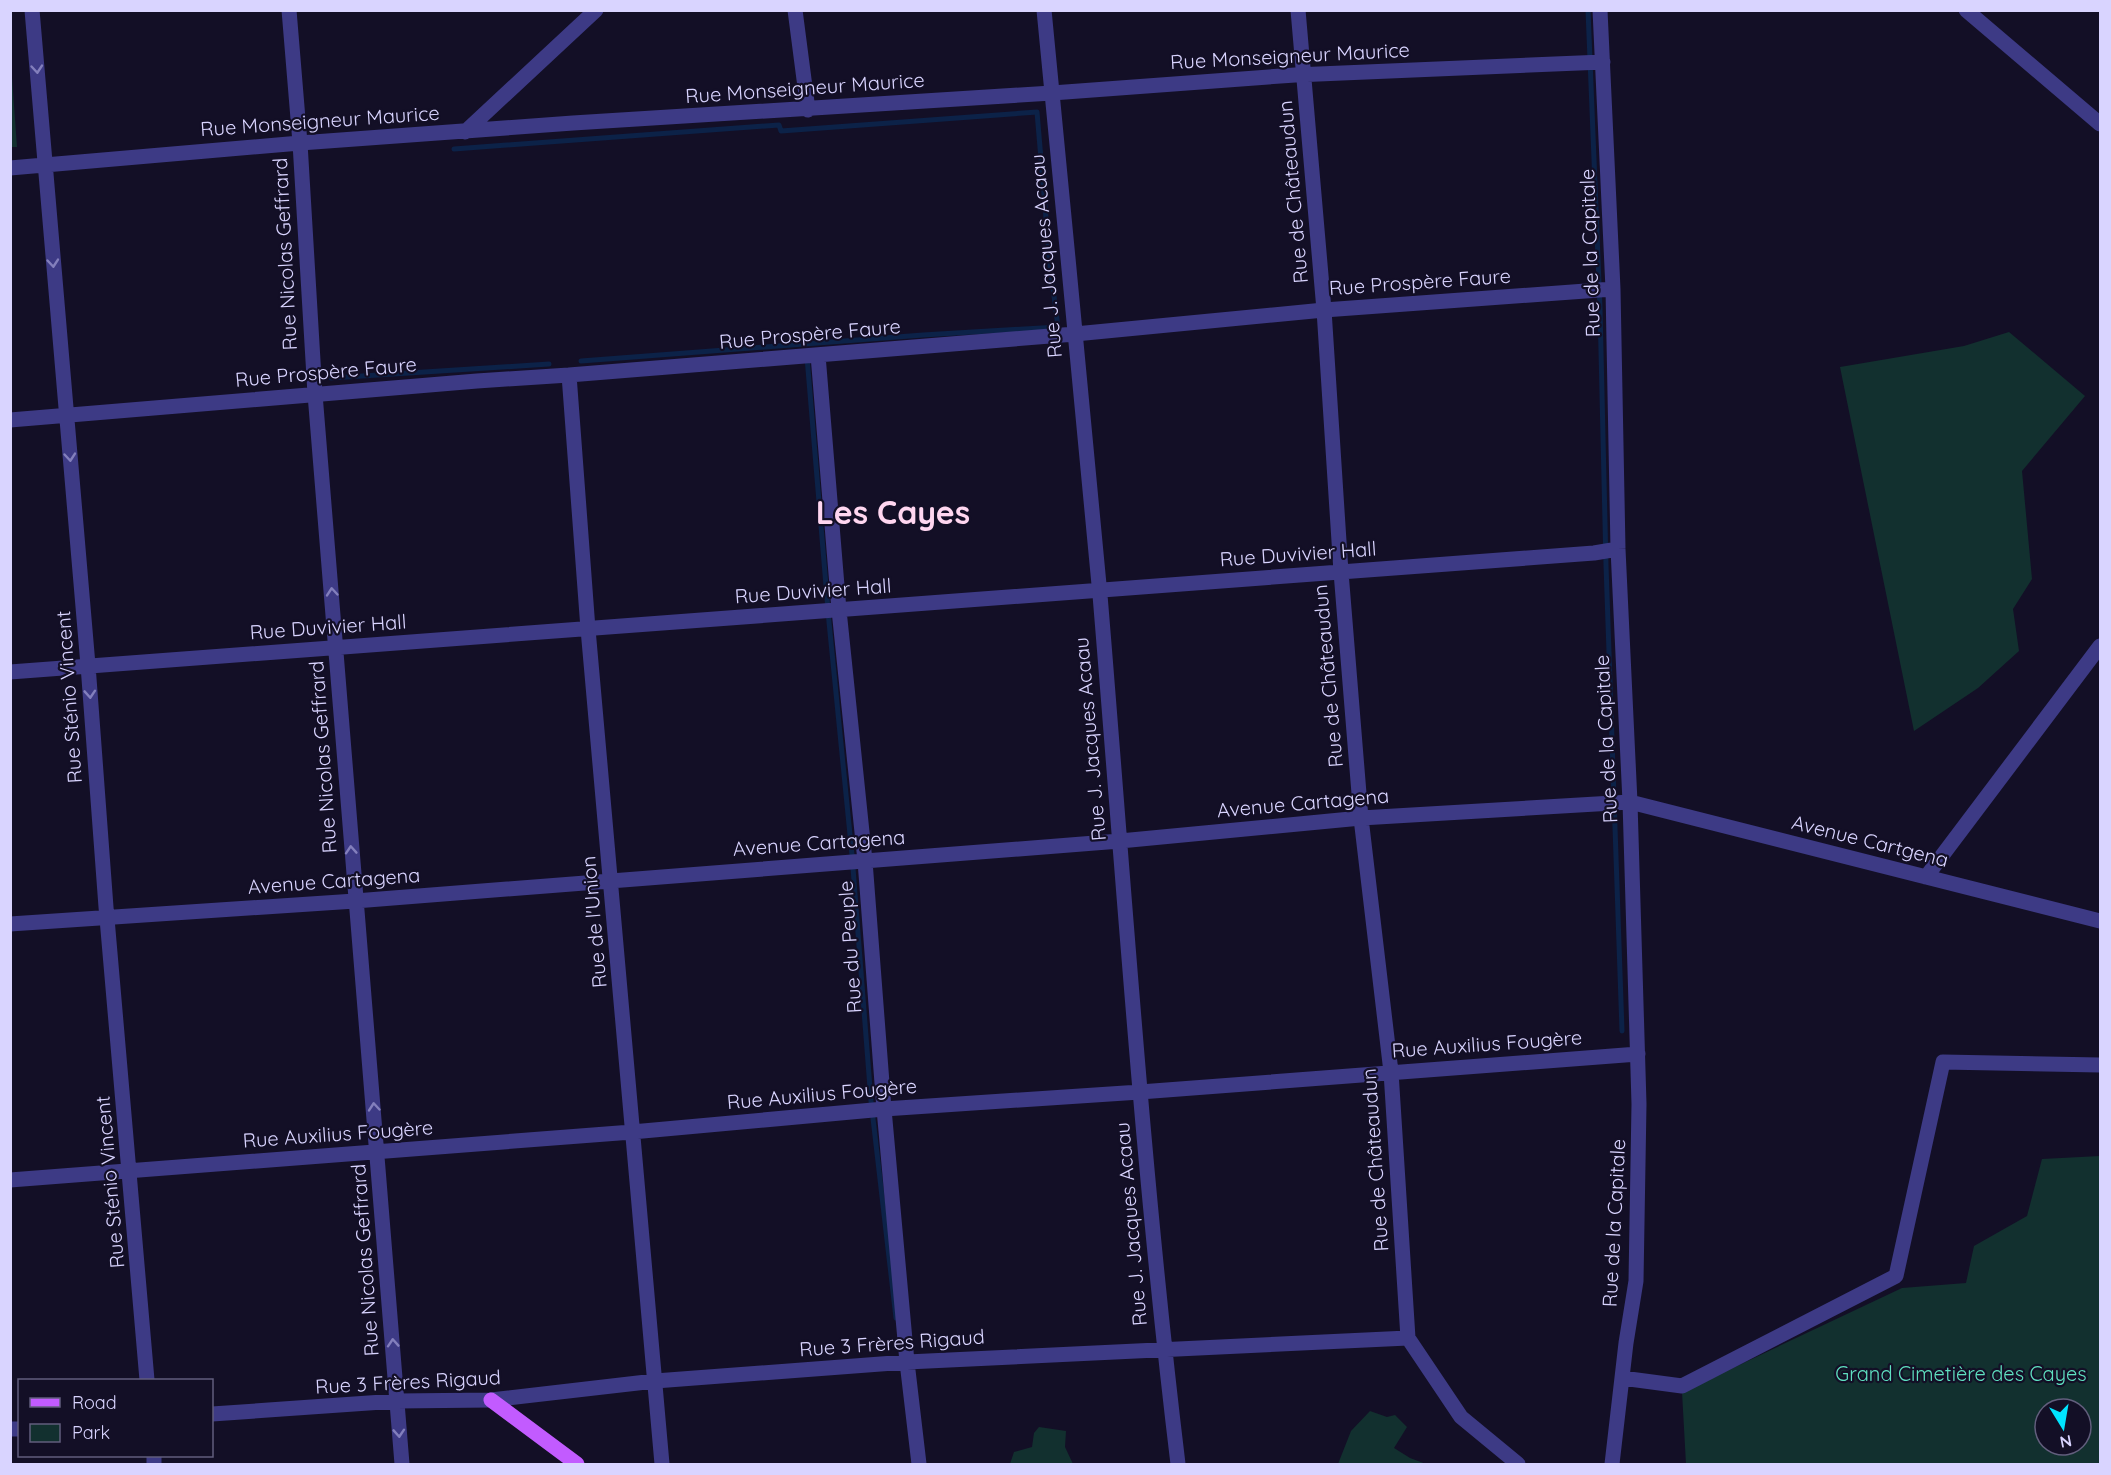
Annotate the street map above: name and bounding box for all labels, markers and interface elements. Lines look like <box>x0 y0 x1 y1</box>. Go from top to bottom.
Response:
street label: Rue Monseigneur Maurice <box>1170 37 1410 74</box>
one-way arrow <box>30 64 43 73</box>
street label: Rue Monseigneur Maurice <box>684 67 925 108</box>
street label: Rue Monseigneur Maurice <box>199 100 440 141</box>
street label: Rue de Châteaudun <box>1272 100 1313 285</box>
street label: Rue J. Jacques Acaau <box>1024 153 1067 359</box>
street label: Rue Nicolas Geffrard <box>267 157 302 351</box>
street label: Rue de la Capitale <box>1574 168 1605 338</box>
one-way arrow <box>46 259 59 268</box>
street label: Rue Prospère Faure <box>1328 263 1512 300</box>
street label: Rue Prospère Faure <box>718 313 902 354</box>
street label: Rue Prospère Faure <box>234 351 418 392</box>
one-way arrow <box>63 453 76 462</box>
district label: Les Cayes <box>816 492 970 532</box>
street label: Rue Duvivier Hall <box>1219 536 1377 571</box>
street label: Rue Duvivier Hall <box>734 573 892 608</box>
street label: Rue de Châteaudun <box>1307 584 1348 769</box>
one-way arrow <box>326 588 339 597</box>
street label: Rue Duvivier Hall <box>249 609 407 644</box>
street label: Rue Sténio Vincent <box>50 610 87 784</box>
street label: Rue J. Jacques Acaau <box>1068 636 1111 842</box>
street label: Rue de la Capitale <box>1589 654 1622 824</box>
street label: Rue Nicolas Geffrard <box>303 660 342 854</box>
one-way arrow <box>83 689 96 698</box>
street label: Avenue Cartagena <box>1216 783 1390 822</box>
street label: Avenue Cartgena <box>1789 809 1951 872</box>
street label: Avenue Cartagena <box>732 824 906 861</box>
one-way arrow <box>345 845 358 854</box>
street label: Rue de l'Union <box>575 855 612 989</box>
street label: Avenue Cartagena <box>247 862 421 899</box>
street label: Rue du Peuple <box>832 880 867 1014</box>
street label: Rue Auxilius Fougère <box>1391 1024 1583 1063</box>
street label: Rue de Châteaudun <box>1356 1068 1393 1252</box>
street label: Rue Auxilius Fougère <box>726 1073 918 1114</box>
street label: Rue Sténio Vincent <box>89 1095 129 1269</box>
one-way arrow <box>368 1102 381 1111</box>
street label: Rue Auxilius Fougère <box>242 1114 434 1153</box>
street label: Rue J. Jacques Acaau <box>1109 1121 1152 1327</box>
street label: Rue de la Capitale <box>1597 1138 1630 1308</box>
street label: Rue Nicolas Geffrard <box>345 1163 384 1357</box>
street label: Rue 3 Frères Rigaud <box>798 1324 986 1361</box>
one-way arrow <box>386 1338 399 1347</box>
park label: Grand Cimetière des Cayes <box>1835 1361 2087 1386</box>
street label: Rue 3 Frères Rigaud <box>315 1364 501 1399</box>
legend <box>18 1379 213 1457</box>
text: Road <box>72 1391 117 1414</box>
north arrow <box>2033 1397 2093 1457</box>
text: Park <box>72 1421 110 1444</box>
one-way arrow <box>393 1428 406 1437</box>
text: N <box>2058 1431 2074 1453</box>

